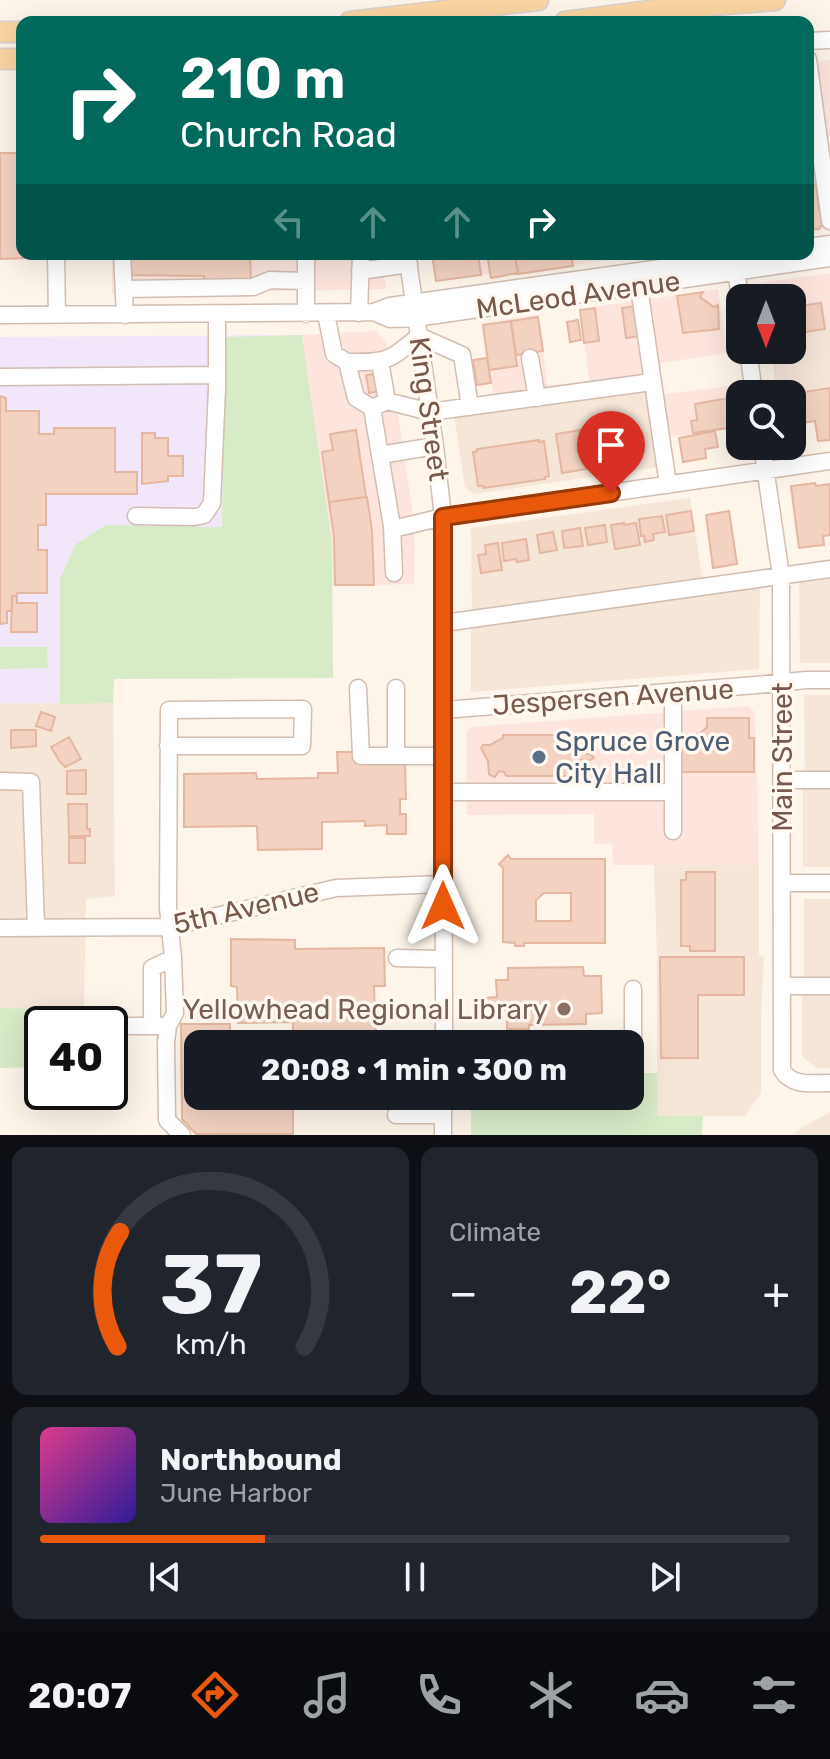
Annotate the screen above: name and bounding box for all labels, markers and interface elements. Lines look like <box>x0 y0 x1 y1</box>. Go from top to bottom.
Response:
text: 210 m <box>180 46 346 112</box>
icon: right <box>48 48 152 152</box>
text: Church Road <box>180 113 397 156</box>
icon: left <box>267 200 311 244</box>
icon: ahead <box>351 200 395 244</box>
icon: ahead <box>435 200 479 244</box>
icon: right <box>519 200 563 244</box>
street label: McLeod Avenue <box>474 264 682 326</box>
north arrow <box>726 284 806 364</box>
map controls <box>726 284 806 460</box>
street label: King Street <box>403 335 455 483</box>
button: search <box>726 380 806 460</box>
pin <box>577 411 645 493</box>
icon: arrive <box>589 423 633 467</box>
street label: Jespersen Avenue <box>491 672 735 722</box>
street label: Main Street <box>766 682 799 832</box>
place label: Spruce Grove City Hall <box>555 725 730 790</box>
marker: Spruce Grove City Hall <box>530 748 548 766</box>
position arrow <box>401 864 485 948</box>
street label: 5th Avenue <box>170 875 322 941</box>
place label: Yellowhead Regional Library <box>182 993 548 1026</box>
marker: Yellowhead Regional Library <box>555 1000 573 1018</box>
speed limit sign: 40 <box>24 1006 128 1110</box>
text: 20:08 · 1 min · 300 m <box>261 1052 567 1088</box>
text: Climate <box>449 1217 541 1248</box>
text: 37 <box>159 1235 262 1334</box>
text: 22° <box>569 1257 671 1328</box>
text: − <box>449 1267 478 1319</box>
text: + <box>763 1267 790 1319</box>
text: km/h <box>175 1327 246 1361</box>
text: Northbound <box>160 1442 342 1478</box>
text: June Harbor <box>160 1478 312 1509</box>
icon: previous <box>143 1555 187 1599</box>
icon: pause <box>393 1555 437 1599</box>
icon: next <box>643 1555 687 1599</box>
icon: directions <box>187 1667 243 1723</box>
icon: music <box>299 1667 355 1723</box>
icon: phone <box>411 1667 467 1723</box>
icon: climate <box>523 1667 579 1723</box>
icon: car <box>634 1667 690 1723</box>
icon: filters <box>746 1667 802 1723</box>
text: 20:07 <box>28 1674 131 1717</box>

